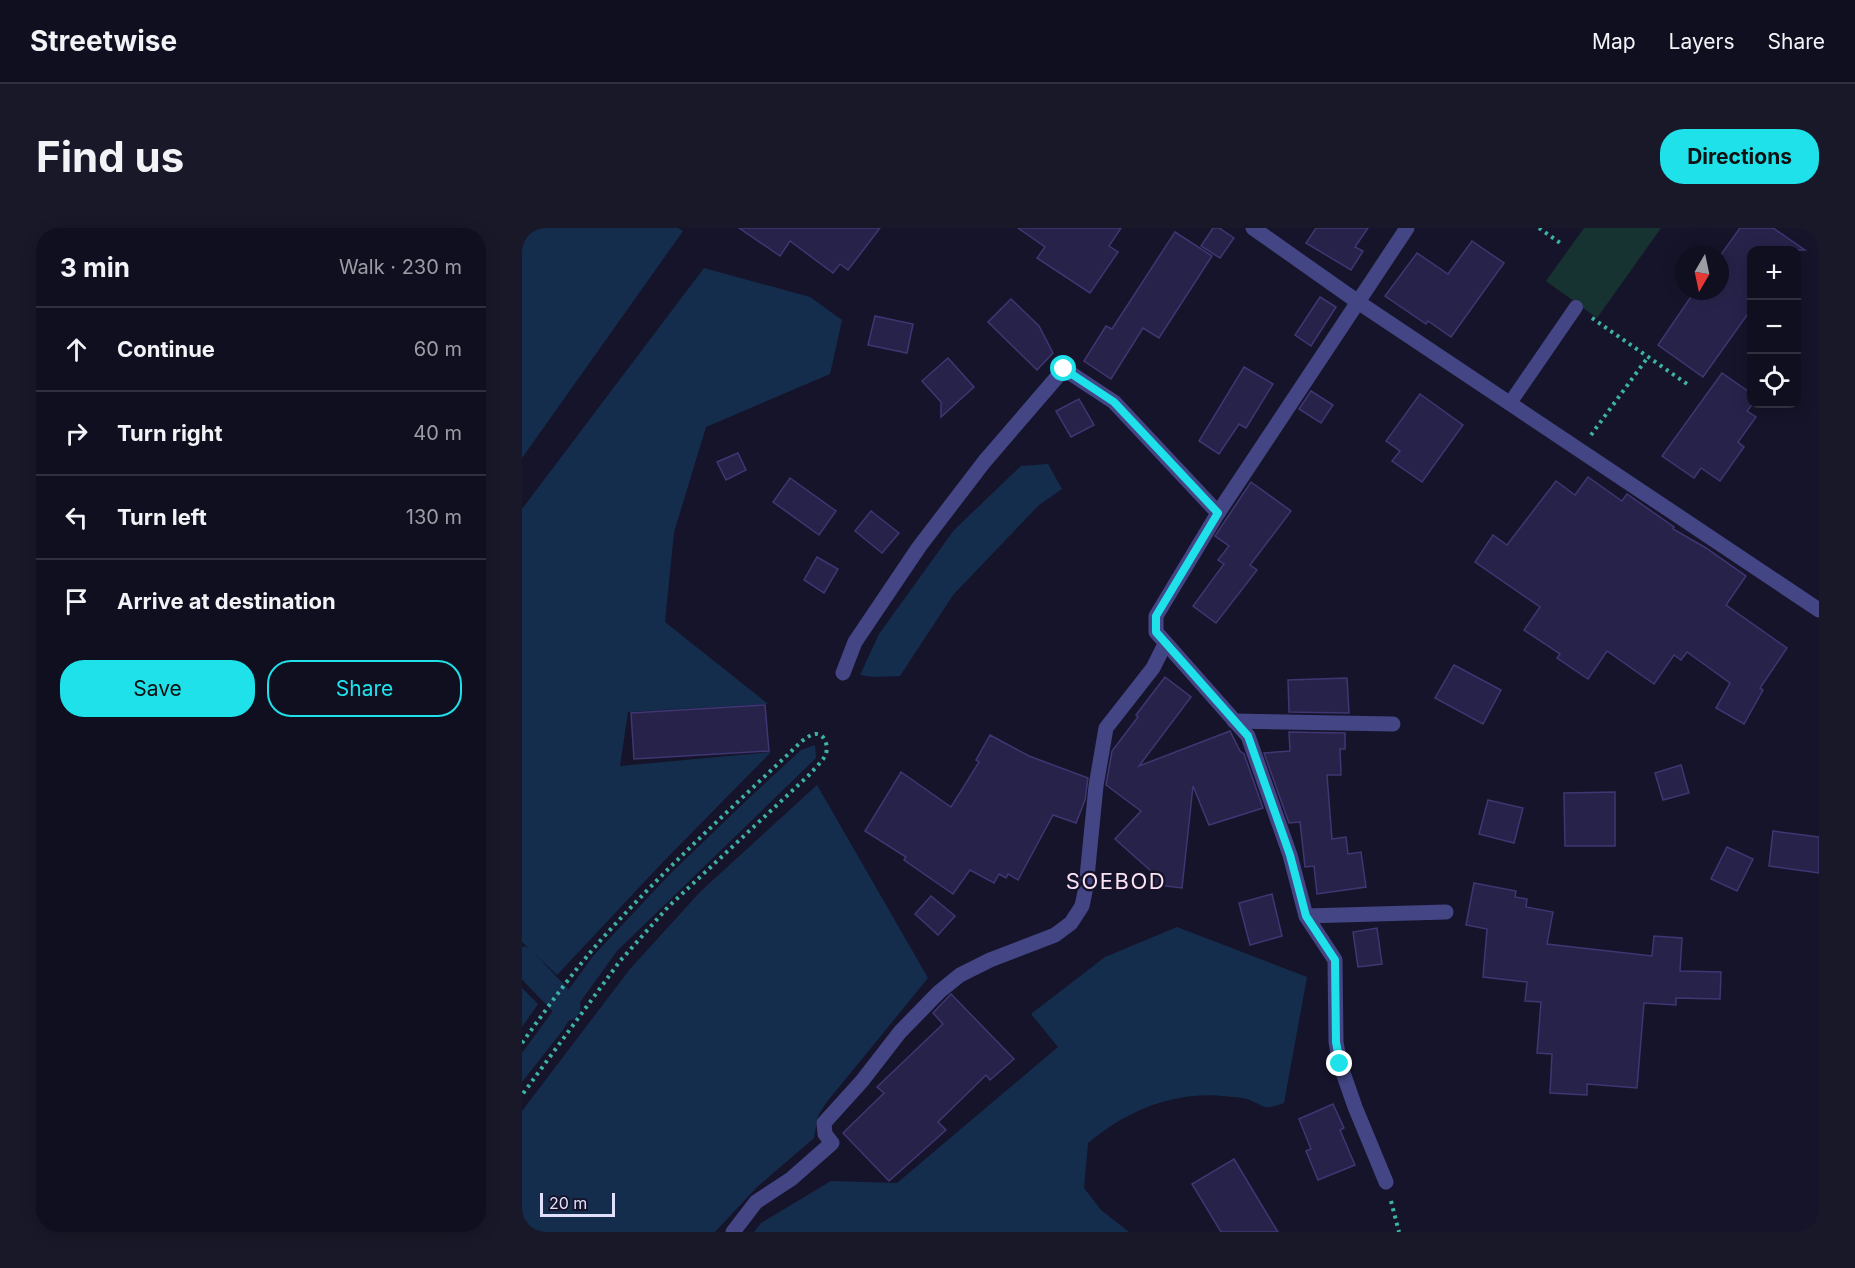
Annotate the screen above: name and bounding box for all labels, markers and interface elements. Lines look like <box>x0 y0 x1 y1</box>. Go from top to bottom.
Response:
text: Streetwise <box>30 24 177 58</box>
text: Map <box>1592 29 1636 54</box>
text: Layers <box>1669 29 1735 54</box>
text: Share <box>1768 29 1825 54</box>
button: Directions <box>1660 129 1819 184</box>
text: Find us <box>36 131 184 182</box>
north arrow <box>1675 246 1729 300</box>
map controls <box>1747 246 1801 408</box>
button: + <box>1747 246 1801 300</box>
text: 3 min <box>60 252 130 283</box>
text: Walk · 230 m <box>339 255 462 279</box>
button: − <box>1747 300 1801 354</box>
icon: ahead <box>60 333 93 366</box>
text: Continue <box>117 336 215 362</box>
text: 60 m <box>414 337 462 361</box>
button: locate <box>1747 354 1801 408</box>
route start <box>1050 355 1076 381</box>
icon: right <box>60 417 93 450</box>
text: Turn right <box>117 420 223 446</box>
text: 40 m <box>413 421 462 445</box>
icon: left <box>60 501 93 534</box>
text: Turn left <box>117 504 207 530</box>
text: 130 m <box>406 505 462 529</box>
icon: arrive <box>60 585 93 618</box>
text: Arrive at destination <box>117 588 336 614</box>
button: Save <box>60 660 255 717</box>
button: Share <box>267 660 462 717</box>
district label: SOEBOD <box>1066 868 1166 894</box>
route end <box>1326 1050 1352 1076</box>
scale bar <box>540 1190 615 1218</box>
text: 20 m <box>549 1193 587 1213</box>

